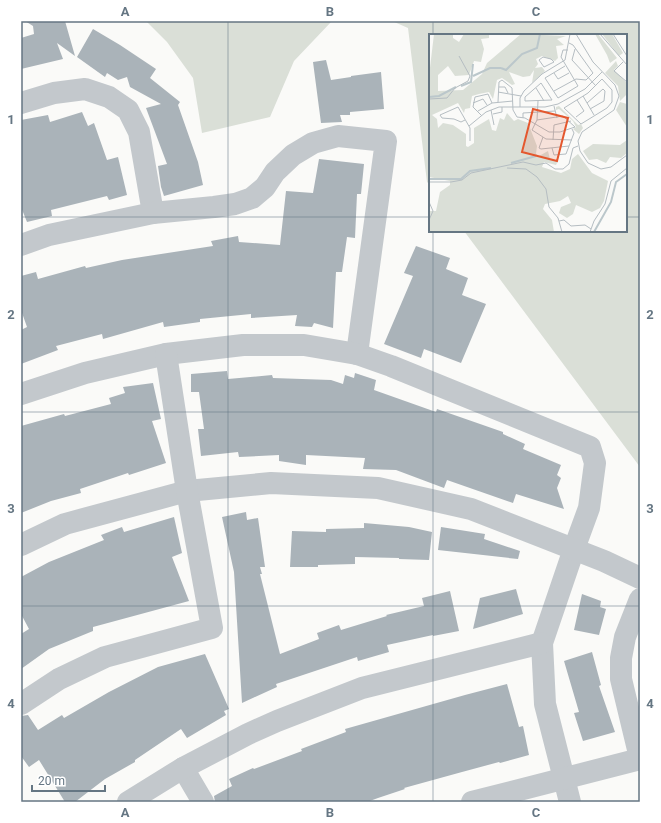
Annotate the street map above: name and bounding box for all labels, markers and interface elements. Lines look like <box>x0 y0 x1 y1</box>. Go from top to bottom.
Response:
text: A <box>121 4 130 19</box>
text: B <box>326 4 334 19</box>
text: C <box>532 4 541 19</box>
inset map <box>429 34 627 232</box>
text: 1 <box>7 112 15 127</box>
text: 1 <box>646 112 654 127</box>
text: 2 <box>7 307 15 322</box>
text: 2 <box>646 307 654 322</box>
text: 3 <box>7 501 15 516</box>
text: 3 <box>646 501 654 516</box>
text: 4 <box>7 696 15 711</box>
text: 4 <box>646 696 654 711</box>
scale bar <box>32 767 105 793</box>
text: 20 m <box>38 774 65 788</box>
text: A <box>121 805 130 820</box>
text: B <box>326 805 334 820</box>
text: C <box>532 805 541 820</box>

